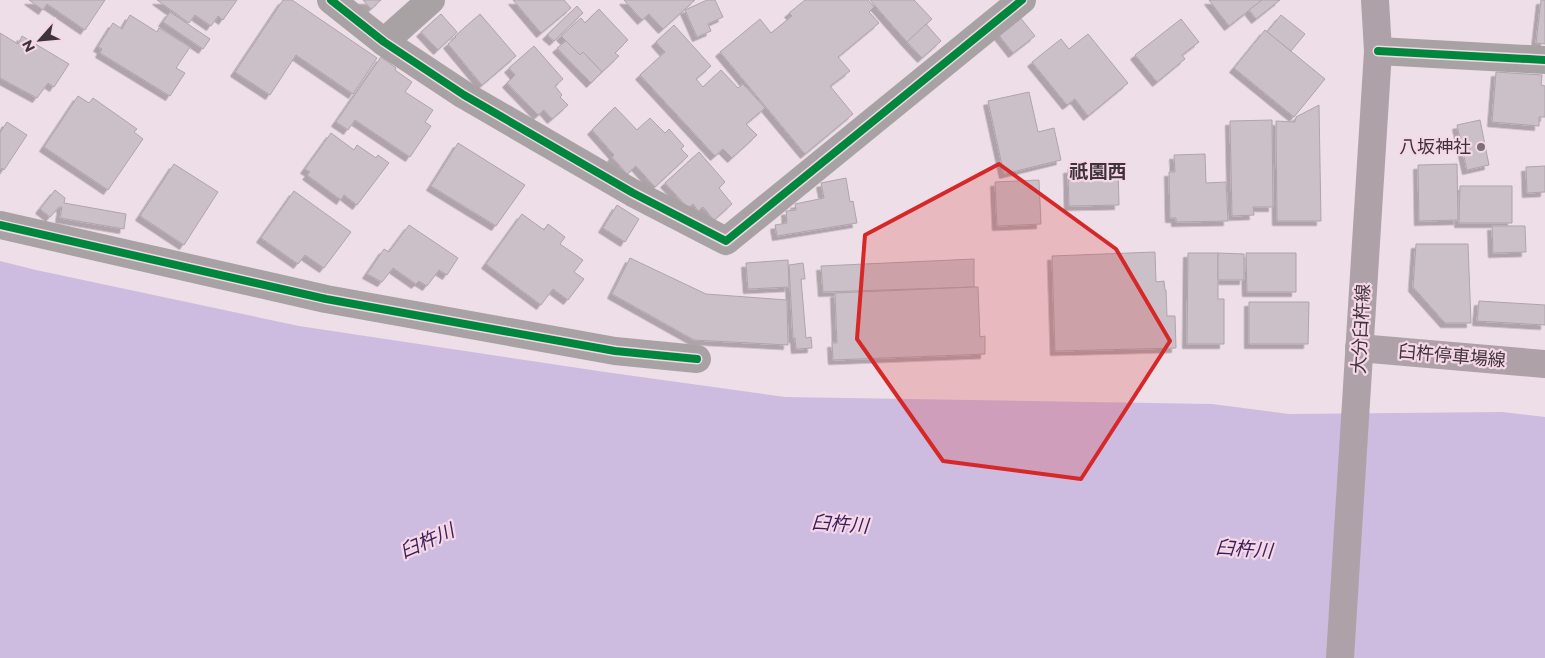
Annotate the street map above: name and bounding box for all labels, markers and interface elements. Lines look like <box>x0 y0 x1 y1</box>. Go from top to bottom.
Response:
north arrow <box>15 15 65 65</box>
text: N <box>18 37 39 55</box>
place label: 八坂神社 <box>1399 136 1471 158</box>
marker: 八坂神社 <box>1475 141 1487 153</box>
district label: 祇園西 <box>1069 160 1127 183</box>
street label: 大分臼杵線 <box>1348 283 1374 375</box>
street label: 臼杵停車場線 <box>1397 340 1507 372</box>
water label: 臼杵川 <box>811 511 871 538</box>
water label: 臼杵川 <box>396 518 460 563</box>
water label: 臼杵川 <box>1215 536 1275 563</box>

